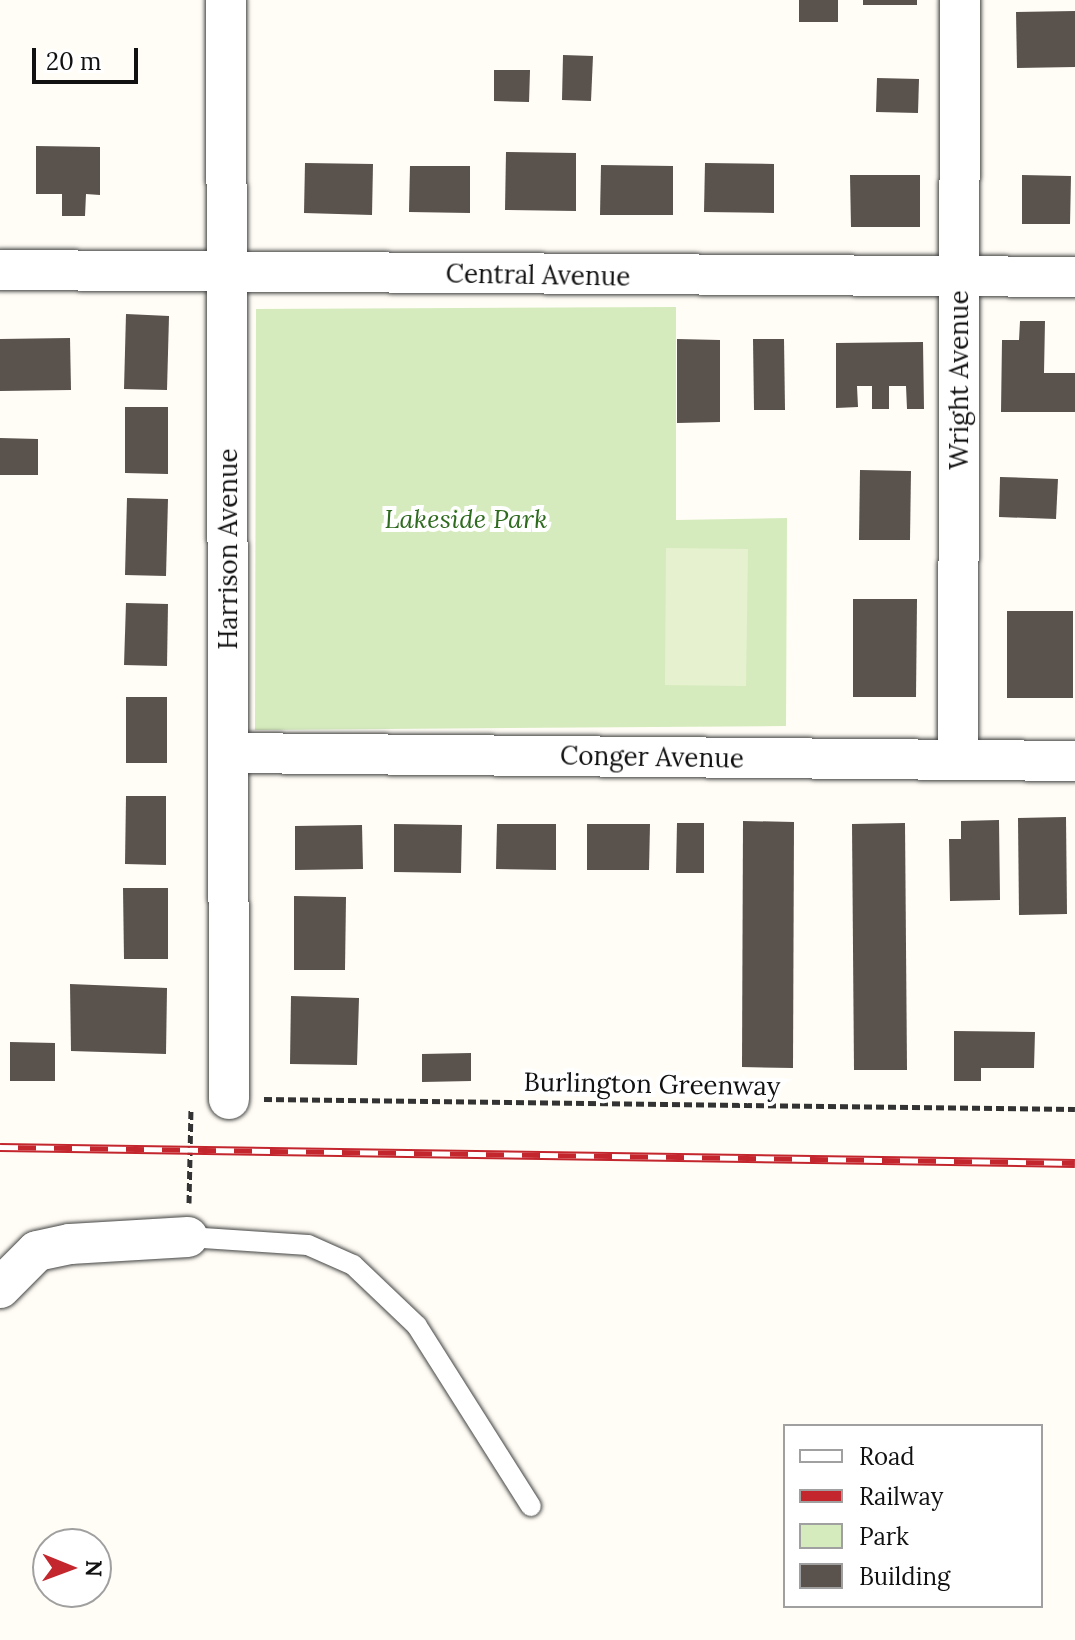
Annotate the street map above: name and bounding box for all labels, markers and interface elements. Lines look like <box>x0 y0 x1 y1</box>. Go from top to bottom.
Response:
scale bar <box>36 32 142 82</box>
text: 20 m <box>46 46 102 77</box>
street label: Central Avenue <box>445 258 631 292</box>
street label: Wright Avenue <box>943 290 975 470</box>
street label: Harrison Avenue <box>212 448 244 650</box>
park label: Lakeside Park <box>385 503 547 535</box>
street label: Conger Avenue <box>560 740 744 774</box>
street label: Burlington Greenway <box>523 1066 781 1102</box>
legend <box>783 1424 1043 1608</box>
text: Road <box>859 1441 915 1472</box>
text: Railway <box>859 1481 943 1512</box>
text: Park <box>859 1521 909 1552</box>
north arrow <box>32 1528 112 1608</box>
text: N <box>80 1560 108 1577</box>
text: Building <box>859 1561 950 1592</box>

